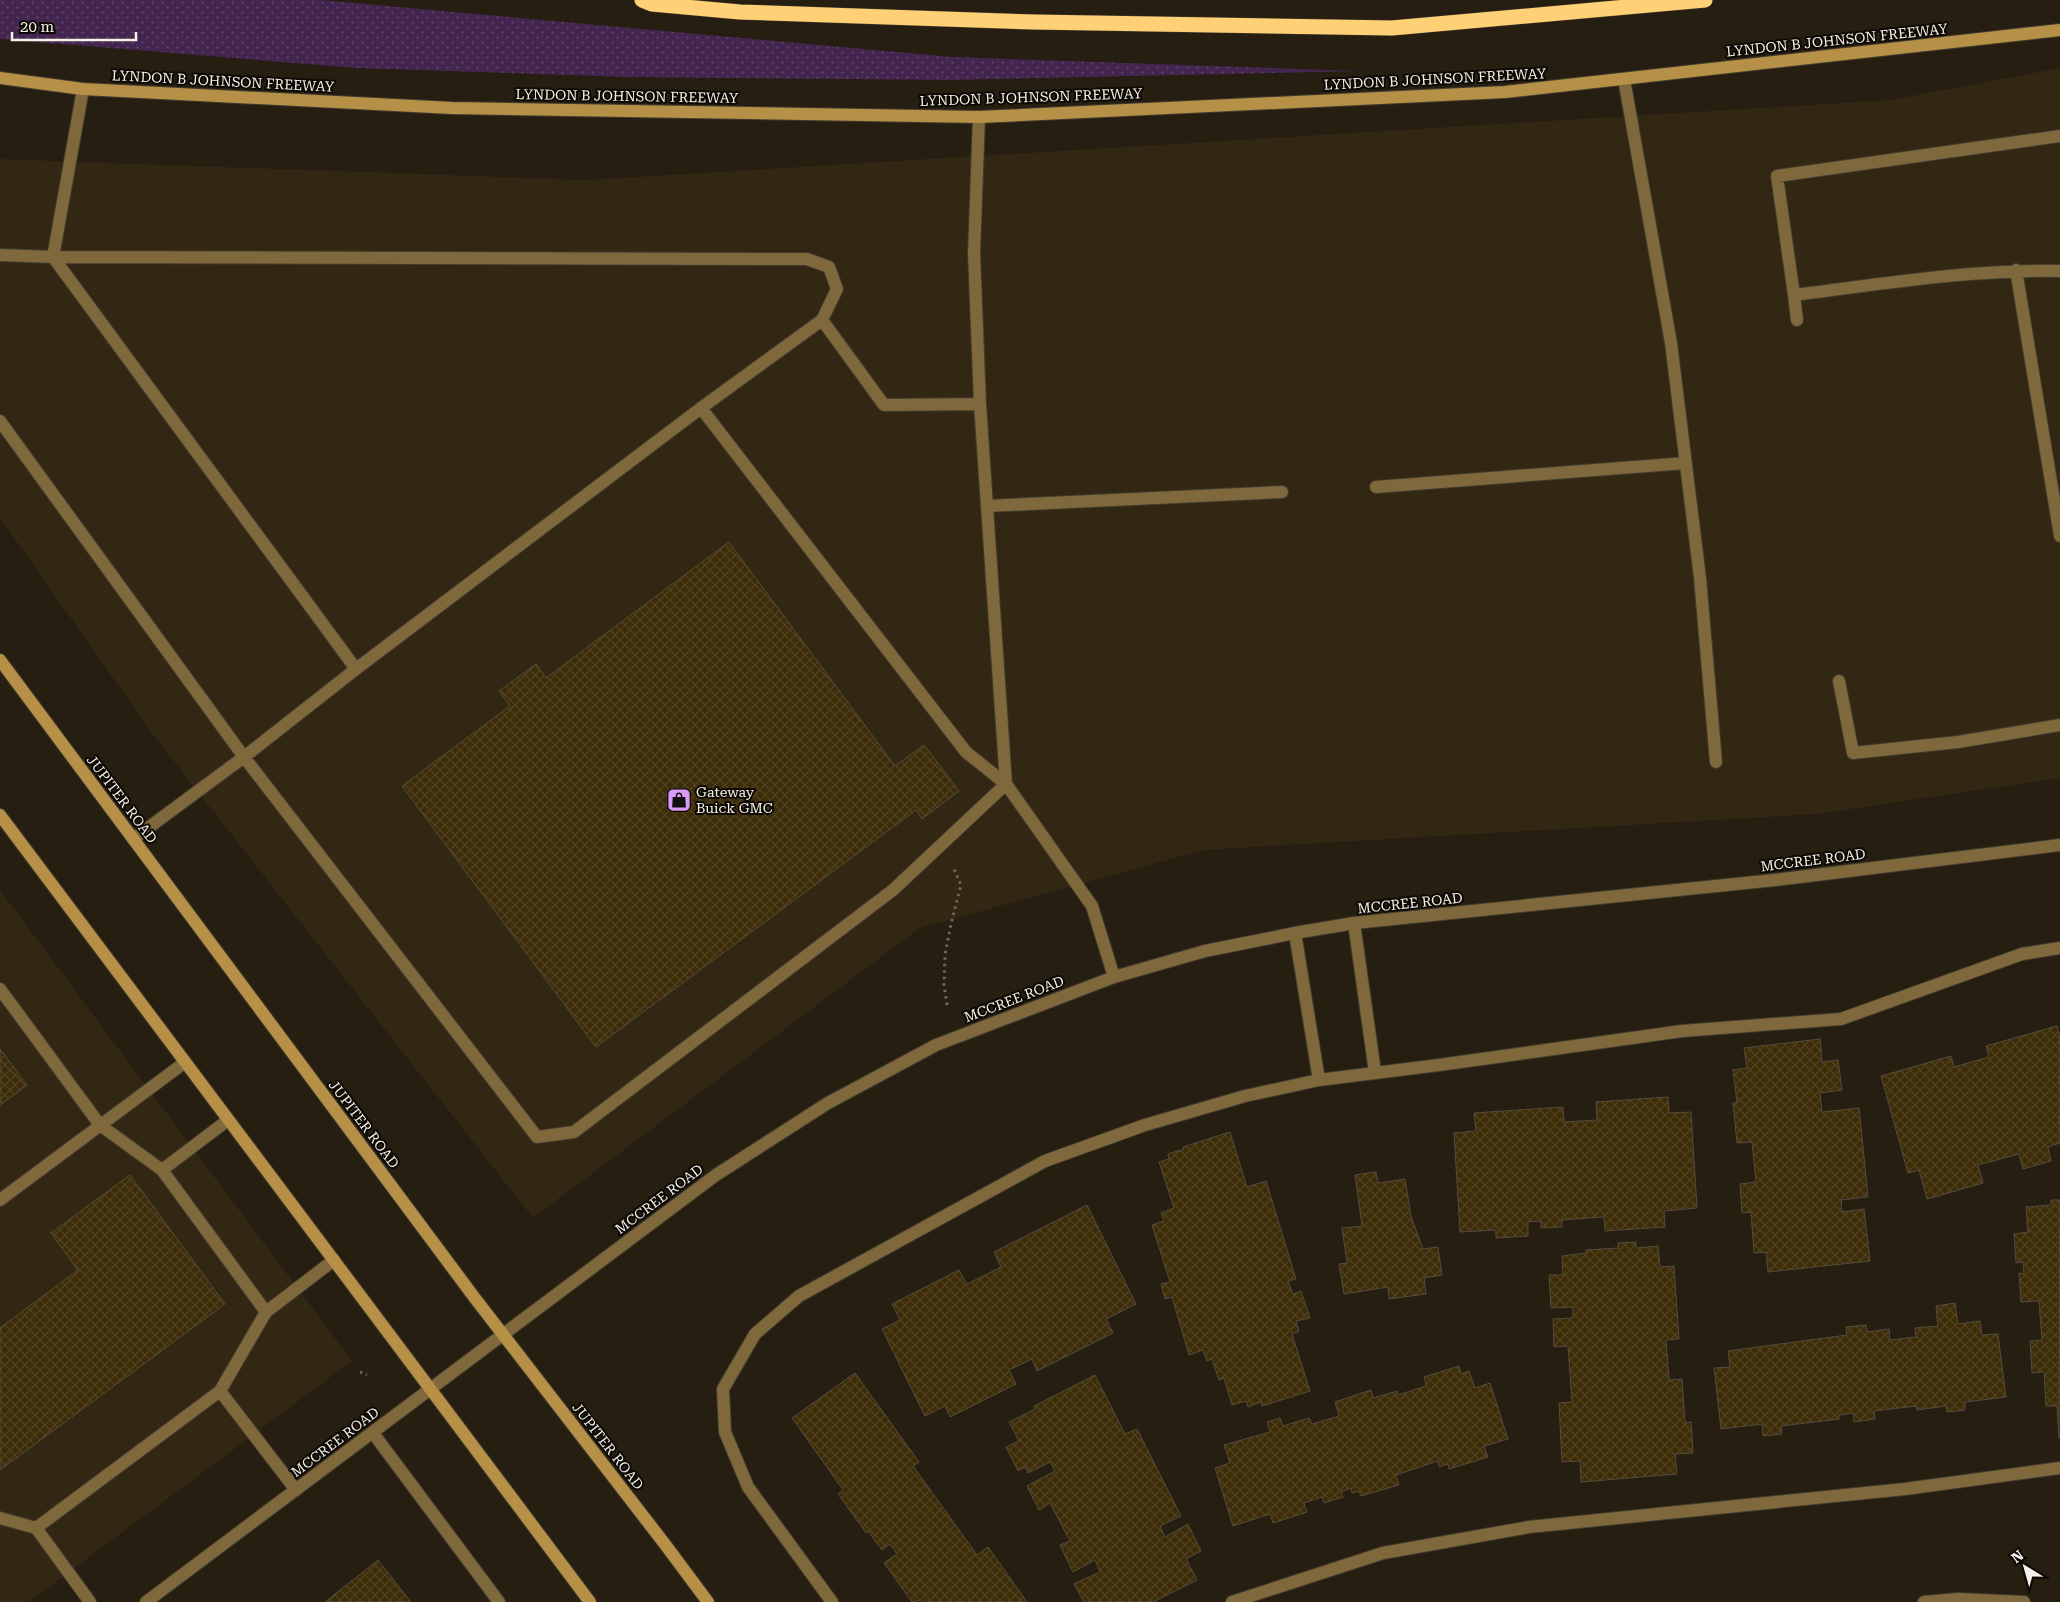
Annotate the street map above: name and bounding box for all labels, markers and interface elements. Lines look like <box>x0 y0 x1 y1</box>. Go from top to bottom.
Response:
scale bar <box>12 10 136 42</box>
text: 20 m <box>20 18 55 36</box>
street label: LYNDON B JOHNSON FREEWAY <box>1725 20 1949 60</box>
street label: LYNDON B JOHNSON FREEWAY <box>1323 65 1547 93</box>
street label: LYNDON B JOHNSON FREEWAY <box>111 67 335 95</box>
street label: LYNDON B JOHNSON FREEWAY <box>919 85 1143 109</box>
street label: LYNDON B JOHNSON FREEWAY <box>515 86 739 106</box>
street label: JUPITER ROAD <box>84 752 160 846</box>
place label: Gateway Buick GMC <box>696 784 773 816</box>
shop icon: Gateway Buick GMC <box>666 787 692 813</box>
street label: MCCREE ROAD <box>1760 846 1867 874</box>
street label: MCCREE ROAD <box>1357 889 1464 916</box>
street label: MCCREE ROAD <box>962 973 1066 1025</box>
street label: JUPITER ROAD <box>326 1077 402 1171</box>
street label: MCCREE ROAD <box>612 1161 706 1237</box>
street label: JUPITER ROAD <box>569 1399 647 1493</box>
street label: MCCREE ROAD <box>288 1404 382 1480</box>
north arrow <box>2000 1542 2050 1592</box>
text: N <box>2008 1547 2026 1566</box>

